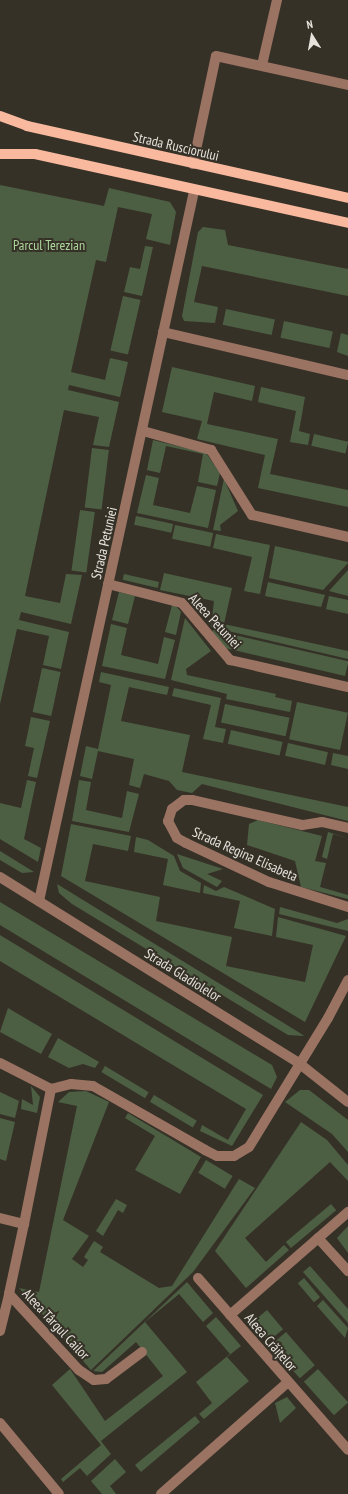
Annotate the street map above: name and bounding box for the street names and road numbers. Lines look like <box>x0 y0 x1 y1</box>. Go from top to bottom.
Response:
street label: Strada Rusciorului <box>131 128 221 164</box>
street label: Strada Petuniei <box>88 505 120 581</box>
street label: Aleea Petuniei <box>185 590 245 652</box>
street label: Strada Regina Elisabeta <box>190 823 300 885</box>
street label: Strada Gladiolelor <box>142 945 224 1005</box>
street label: Aleea Târgul Cailor <box>19 1285 93 1363</box>
street label: Aleea Crăițelor <box>241 1310 301 1374</box>

